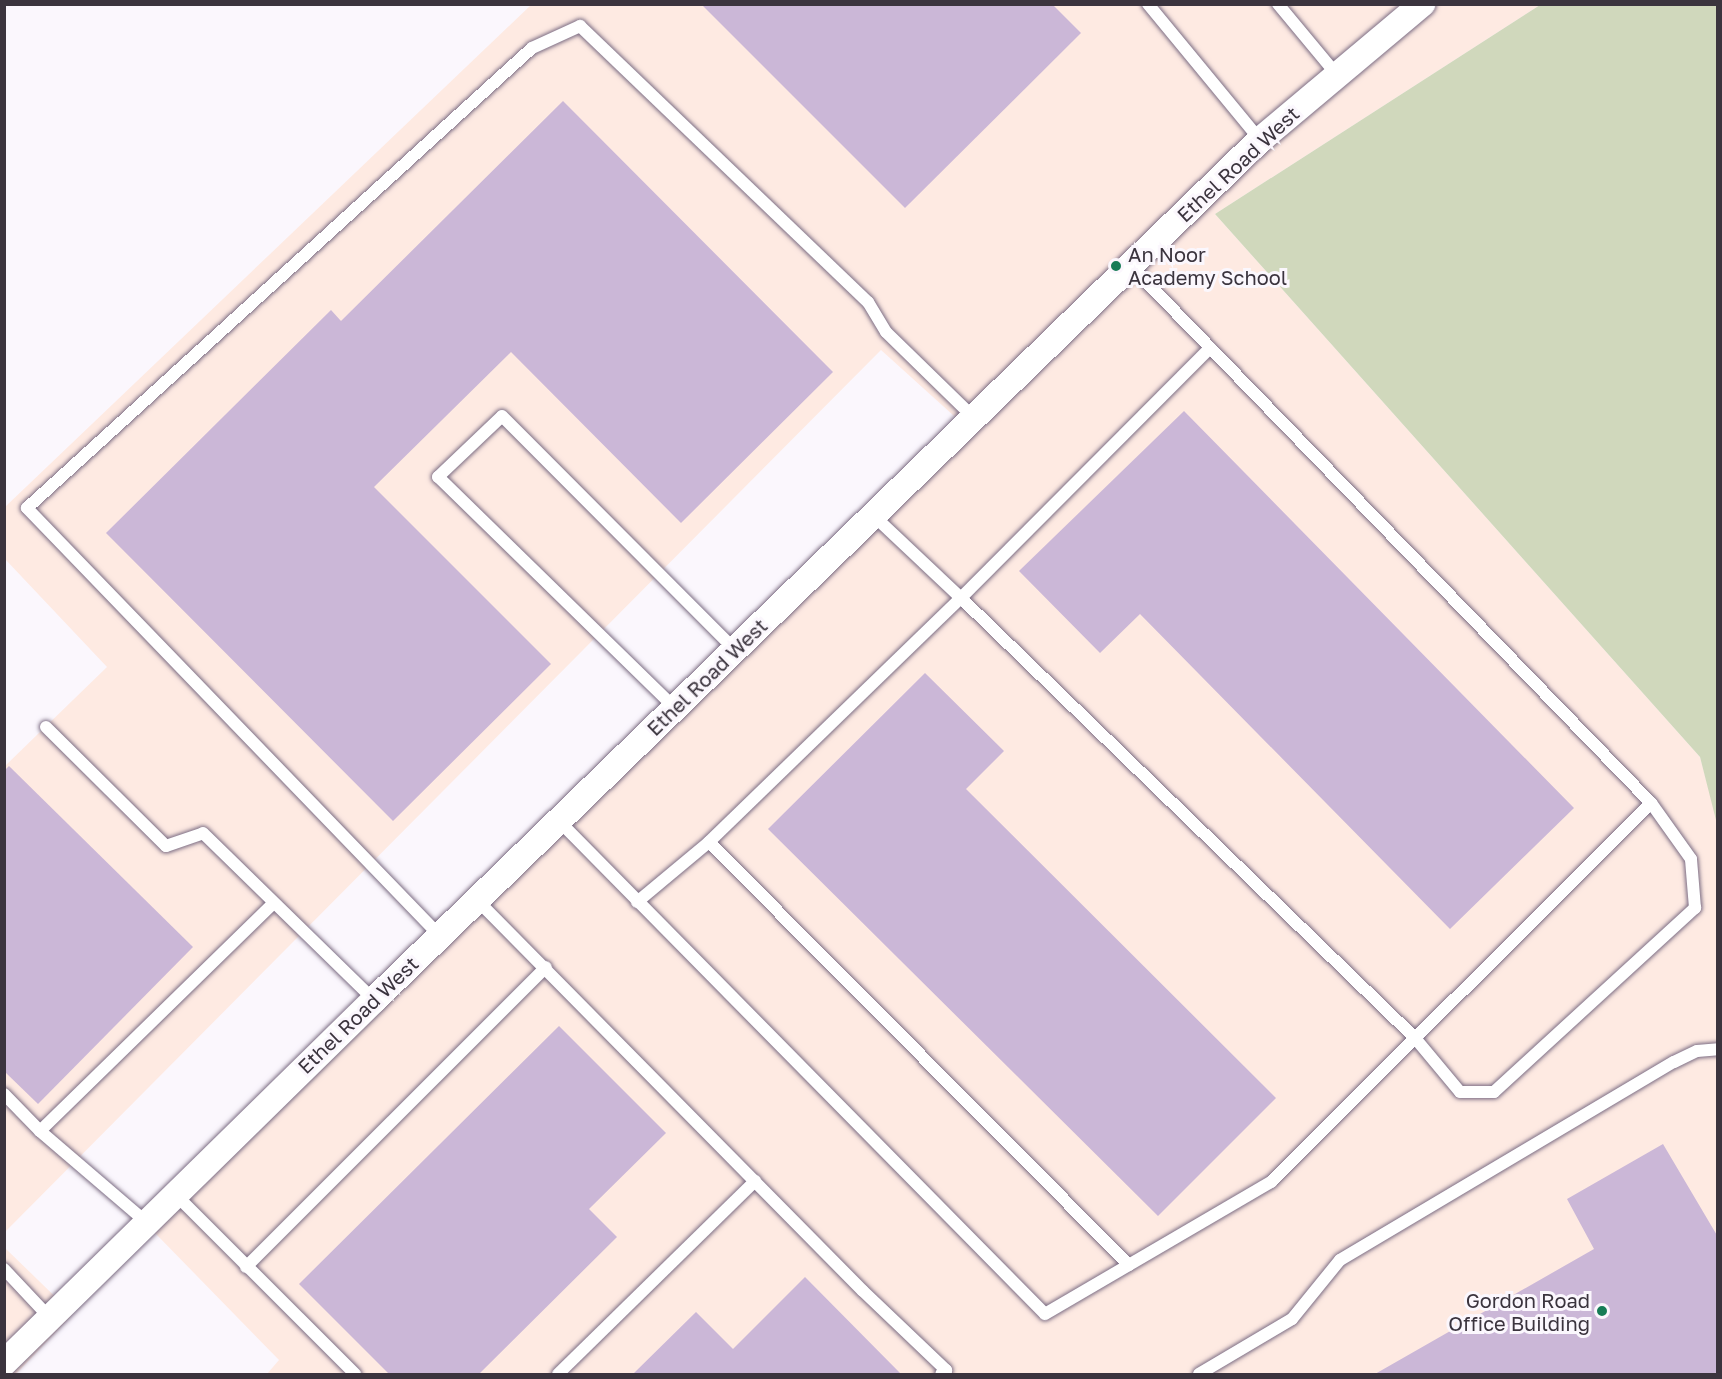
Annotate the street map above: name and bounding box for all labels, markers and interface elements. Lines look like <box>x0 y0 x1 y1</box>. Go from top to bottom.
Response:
street label: Ethel Road West <box>1172 101 1304 227</box>
place label: An Noor Academy School <box>1128 243 1287 290</box>
marker: An Noor Academy School <box>1109 259 1123 273</box>
street label: Ethel Road West <box>642 613 772 741</box>
street label: Ethel Road West <box>293 951 423 1079</box>
place label: Gordon Road Office Building <box>1448 1288 1590 1335</box>
marker: Gordon Road Office Building <box>1595 1304 1609 1318</box>

